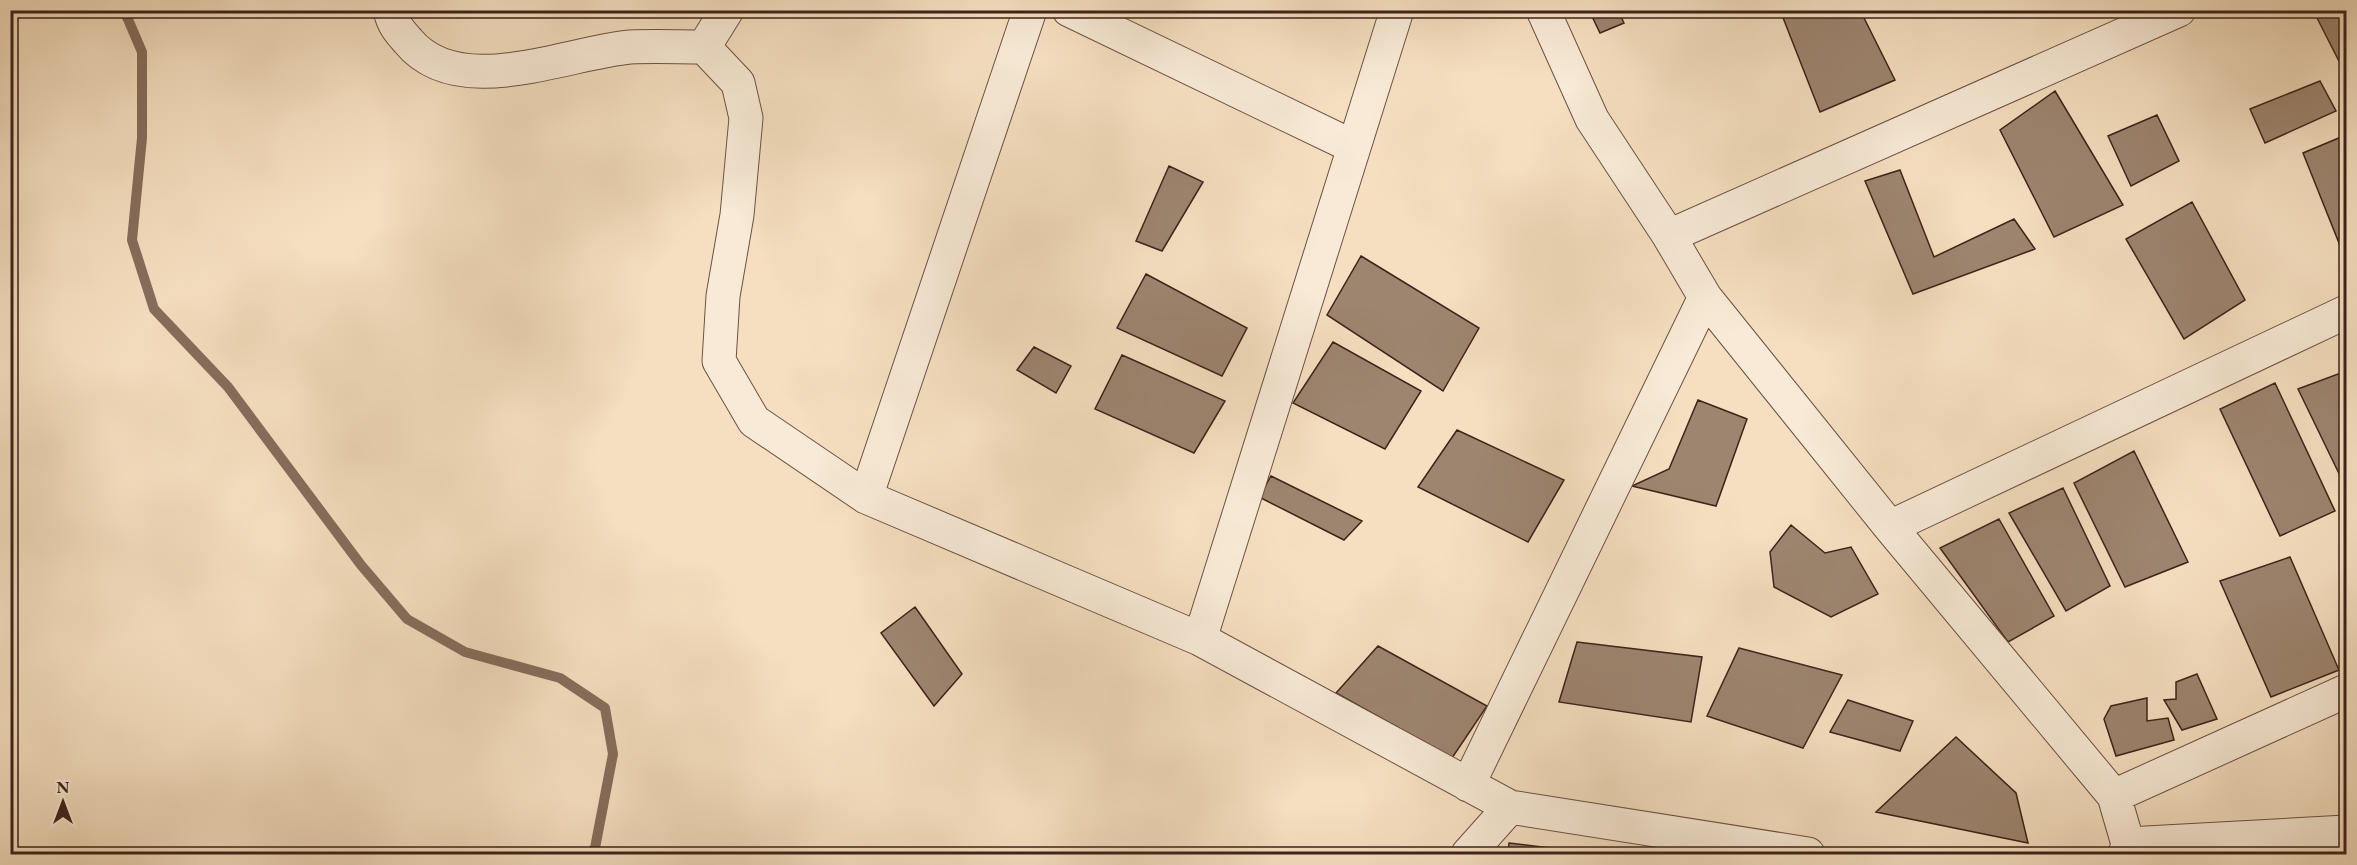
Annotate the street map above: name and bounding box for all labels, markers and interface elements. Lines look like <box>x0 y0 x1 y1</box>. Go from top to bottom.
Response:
north arrow <box>33 772 93 832</box>
text: N <box>57 777 70 798</box>

